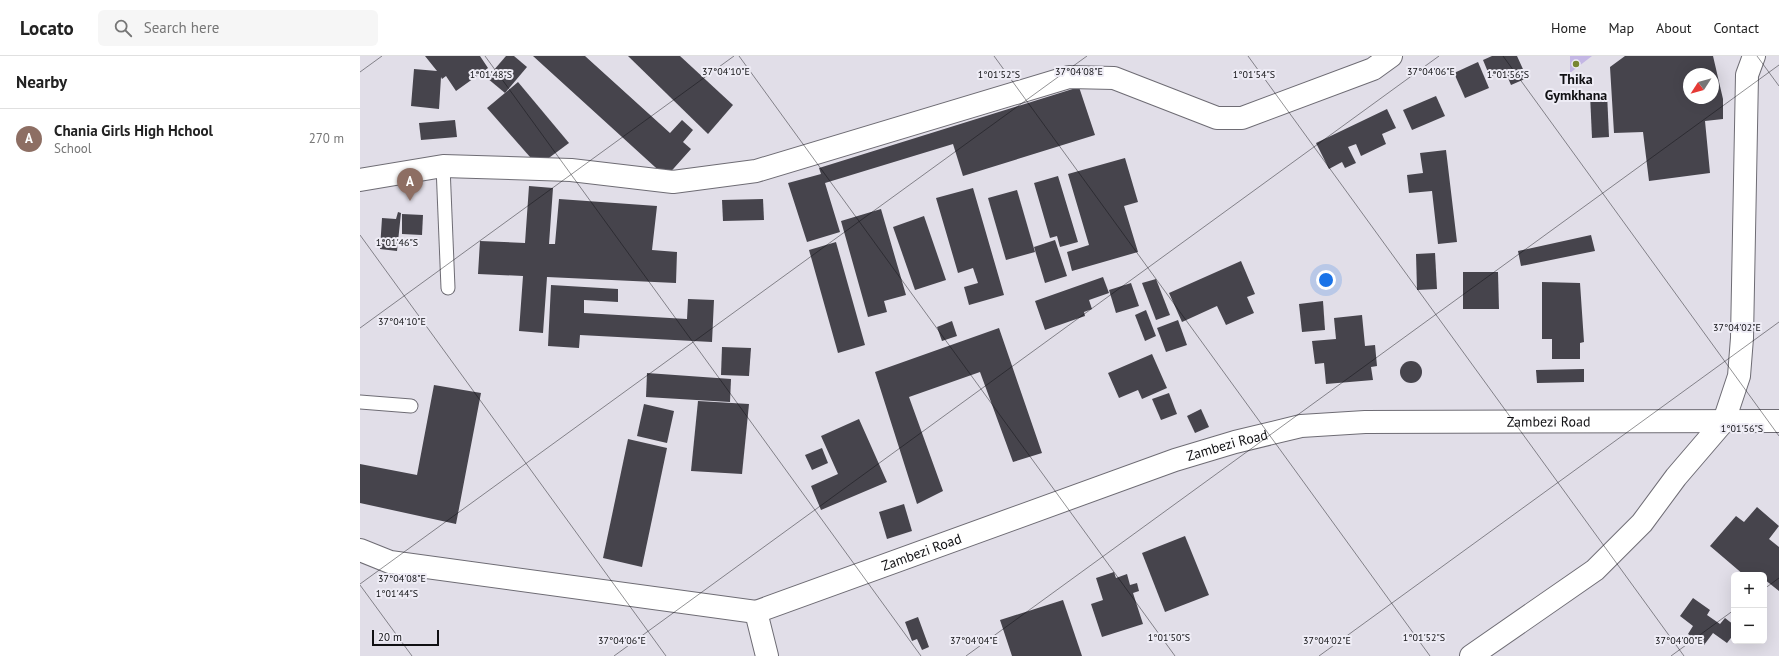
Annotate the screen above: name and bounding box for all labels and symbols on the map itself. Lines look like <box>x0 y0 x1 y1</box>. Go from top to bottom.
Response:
marker: Thika Gymkhana <box>1571 59 1581 69</box>
text: 37°04'10"E <box>702 65 750 78</box>
text: 37°04'08"E <box>1055 65 1103 78</box>
text: 37°04'06"E <box>1407 65 1455 78</box>
text: 1°01'48"S <box>470 68 512 81</box>
text: 1°01'52"S <box>978 68 1020 81</box>
text: 1°01'54"S <box>1233 68 1275 81</box>
text: 1°01'56"S <box>1487 68 1529 81</box>
north arrow <box>1683 68 1719 104</box>
place label: Thika Gymkhana <box>1545 70 1607 104</box>
pin: A <box>397 168 423 201</box>
text: 1°01'46"S <box>376 236 418 249</box>
your location <box>1316 270 1336 290</box>
text: 37°04'10"E <box>378 315 426 328</box>
text: 37°04'02"E <box>1713 321 1761 334</box>
street label: Zambezi Road <box>1507 412 1590 431</box>
text: 1°01'56"S <box>1721 422 1763 435</box>
street label: Zambezi Road <box>1184 425 1270 465</box>
street label: Zambezi Road <box>879 529 964 575</box>
text: 37°04'08"E <box>378 572 426 585</box>
text: 1°01'44"S <box>376 587 418 600</box>
scale bar <box>372 628 439 647</box>
text: 1°01'50"S <box>1148 631 1190 644</box>
text: 1°01'52"S <box>1403 631 1445 644</box>
text: 37°04'06"E <box>598 634 646 647</box>
text: 37°04'04"E <box>950 634 998 647</box>
text: 37°04'02"E <box>1303 634 1351 647</box>
text: 37°04'00"E <box>1655 634 1703 647</box>

